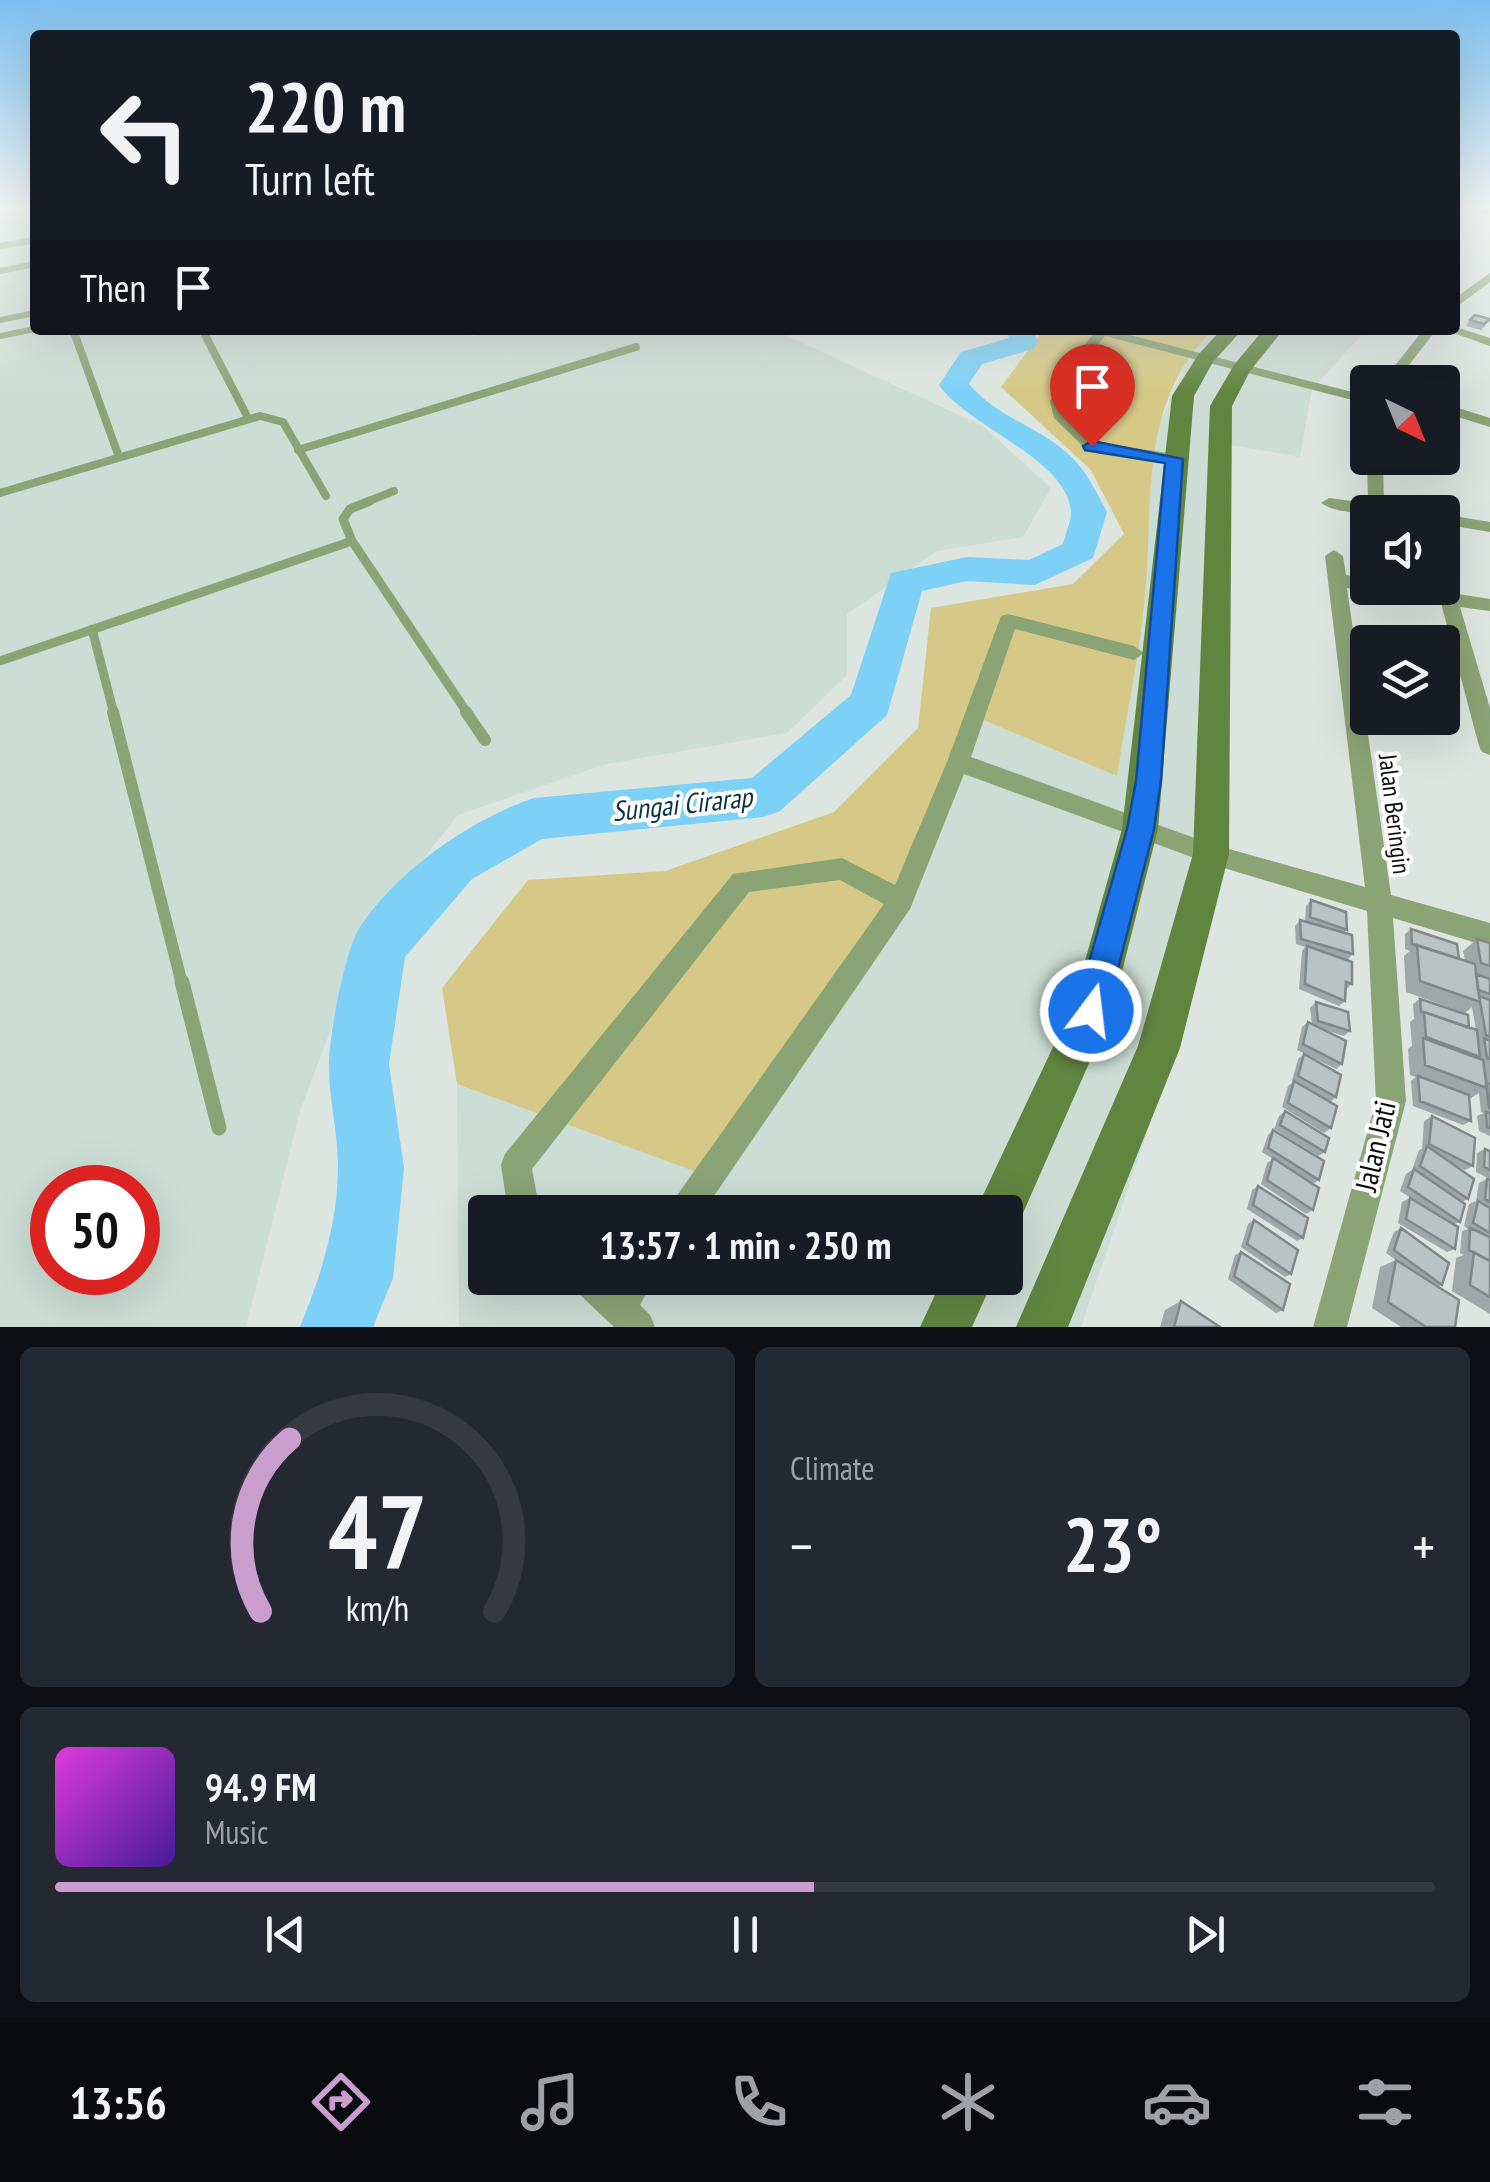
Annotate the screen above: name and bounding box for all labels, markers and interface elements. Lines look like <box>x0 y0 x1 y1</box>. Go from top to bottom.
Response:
text: 220 m <box>245 61 406 151</box>
icon: left <box>80 70 210 200</box>
text: Turn left <box>245 149 375 207</box>
icon: arrive <box>166 260 221 315</box>
text: Then <box>80 263 146 312</box>
pin <box>1050 344 1135 447</box>
icon: arrive <box>1065 359 1120 414</box>
north arrow <box>1350 365 1460 475</box>
map controls <box>1350 365 1460 735</box>
button: sound <box>1350 495 1460 605</box>
button: layers <box>1350 625 1460 735</box>
street label: Jalan Beringin <box>1372 751 1418 876</box>
water label: Sungai Cirarap <box>610 778 756 829</box>
position arrow <box>1039 959 1143 1063</box>
street label: Jalan Jati <box>1345 1097 1404 1196</box>
speed limit sign: 50 <box>30 1165 160 1295</box>
text: 13:57 · 1 min · 250 m <box>599 1220 892 1269</box>
text: Climate <box>790 1447 874 1489</box>
text: 47 <box>328 1463 427 1598</box>
text: 23° <box>1063 1496 1162 1593</box>
text: − <box>790 1510 813 1581</box>
text: + <box>1412 1510 1435 1581</box>
text: km/h <box>346 1585 409 1631</box>
text: 94.9 FM <box>205 1762 317 1811</box>
text: Music <box>205 1811 268 1853</box>
icon: previous <box>258 1907 313 1962</box>
icon: pause <box>718 1907 773 1962</box>
icon: next <box>1178 1907 1233 1962</box>
icon: directions <box>306 2067 376 2137</box>
icon: music <box>515 2067 585 2137</box>
icon: phone <box>724 2067 794 2137</box>
icon: climate <box>933 2067 1003 2137</box>
icon: car <box>1142 2067 1212 2137</box>
icon: filters <box>1350 2067 1420 2137</box>
text: 13:56 <box>69 2073 167 2131</box>

